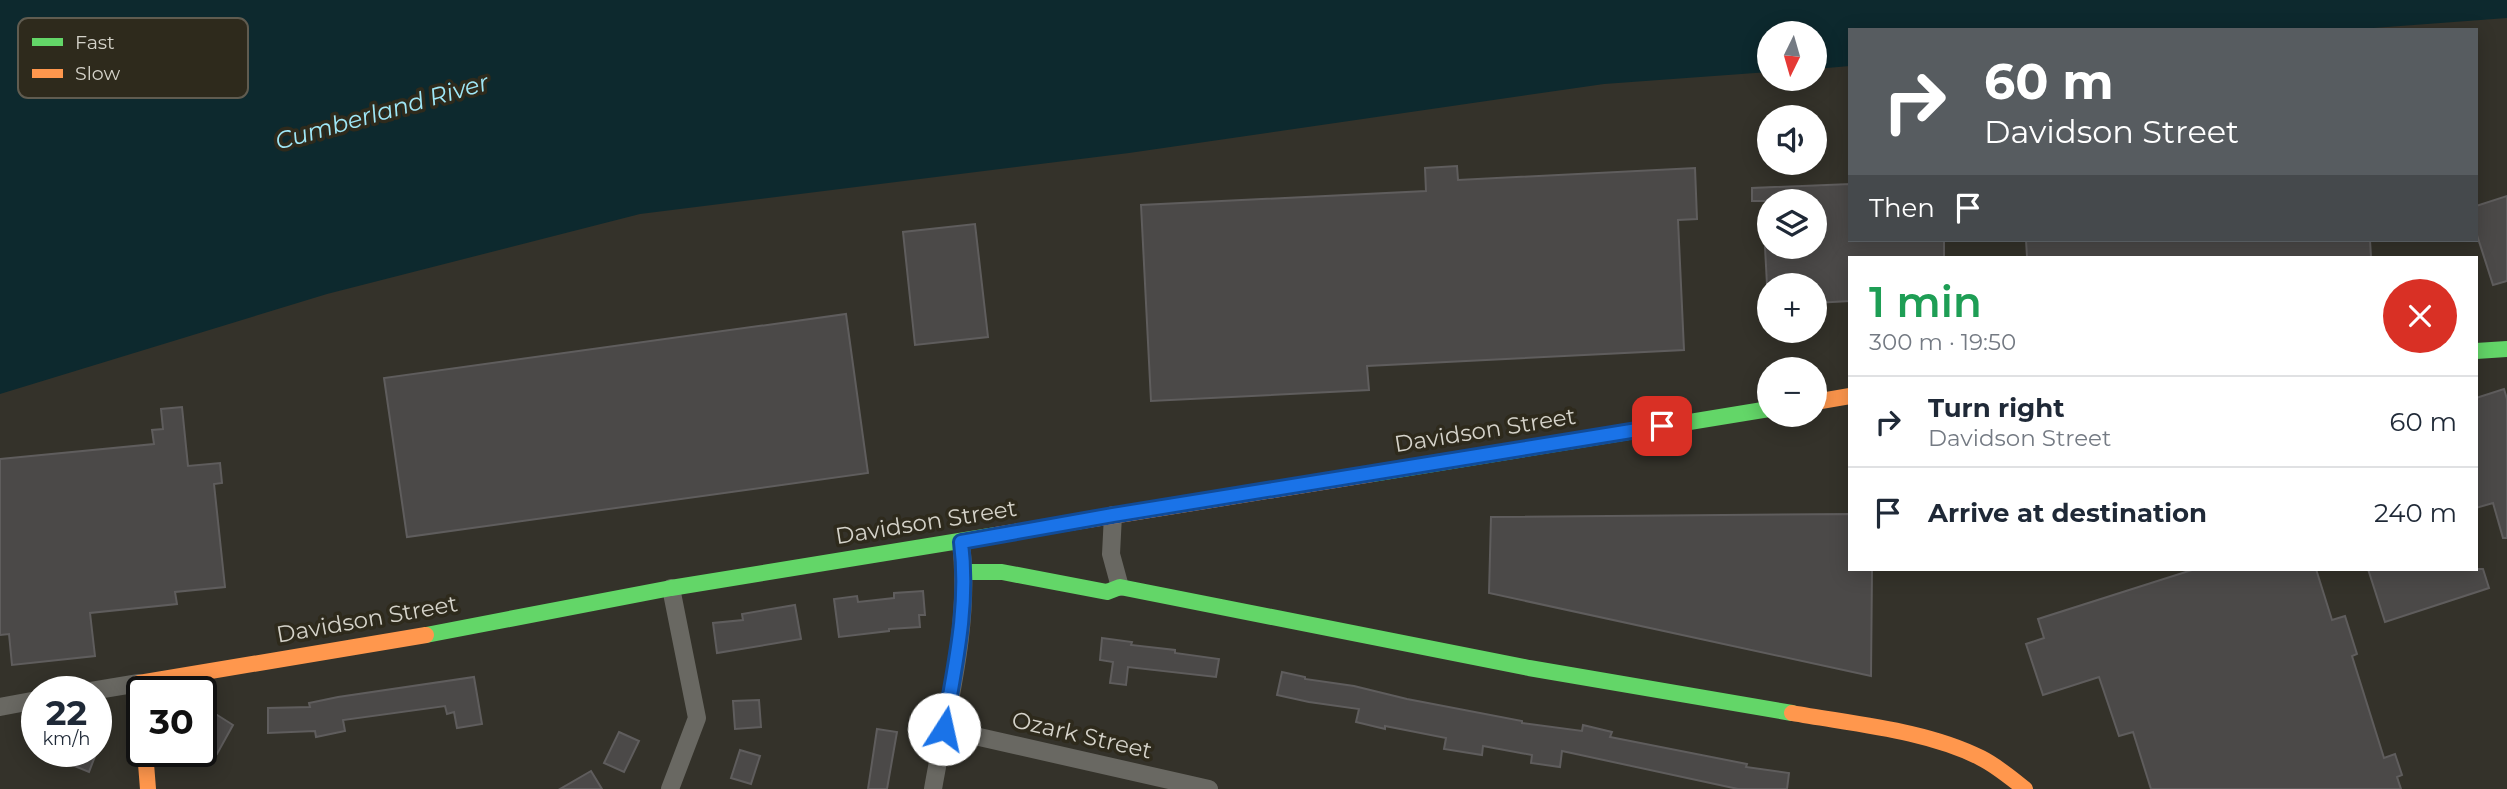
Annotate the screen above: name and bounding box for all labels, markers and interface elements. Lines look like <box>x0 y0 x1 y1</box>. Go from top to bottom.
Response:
legend <box>18 18 248 98</box>
north arrow <box>1757 21 1827 91</box>
map controls <box>1757 21 1827 427</box>
text: Fast <box>75 31 115 54</box>
text: 60 m <box>1984 52 2114 111</box>
icon: right <box>1869 56 1960 147</box>
text: Slow <box>75 62 120 85</box>
water label: Cumberland River <box>272 67 493 156</box>
button: sound <box>1757 105 1827 175</box>
text: Davidson Street <box>1984 112 2239 151</box>
button: layers <box>1757 189 1827 259</box>
icon: arrive <box>1949 189 1987 227</box>
text: Then <box>1869 192 1935 224</box>
button: + <box>1757 273 1827 343</box>
text: 1 min <box>1869 276 1982 328</box>
button: close <box>2383 279 2457 353</box>
text: 300 m · 19:50 <box>1869 328 2016 356</box>
button: − <box>1757 357 1827 427</box>
text: Turn right <box>1928 392 2064 424</box>
pin <box>1632 396 1692 456</box>
street label: Davidson Street <box>1392 402 1578 458</box>
icon: right <box>1869 403 1907 441</box>
text: 60 m <box>2390 406 2457 438</box>
icon: arrive <box>1643 407 1681 445</box>
text: Davidson Street <box>1928 424 2111 452</box>
street label: Davidson Street <box>833 494 1019 550</box>
icon: arrive <box>1869 494 1907 532</box>
text: Arrive at destination <box>1928 497 2207 529</box>
text: 240 m <box>2374 497 2457 529</box>
street label: Davidson Street <box>274 589 460 649</box>
speed limit sign: 30 <box>126 676 217 767</box>
text: 22 <box>46 691 87 734</box>
position arrow <box>907 692 981 766</box>
street label: Ozark Street <box>1009 705 1155 765</box>
text: km/h <box>42 728 91 750</box>

